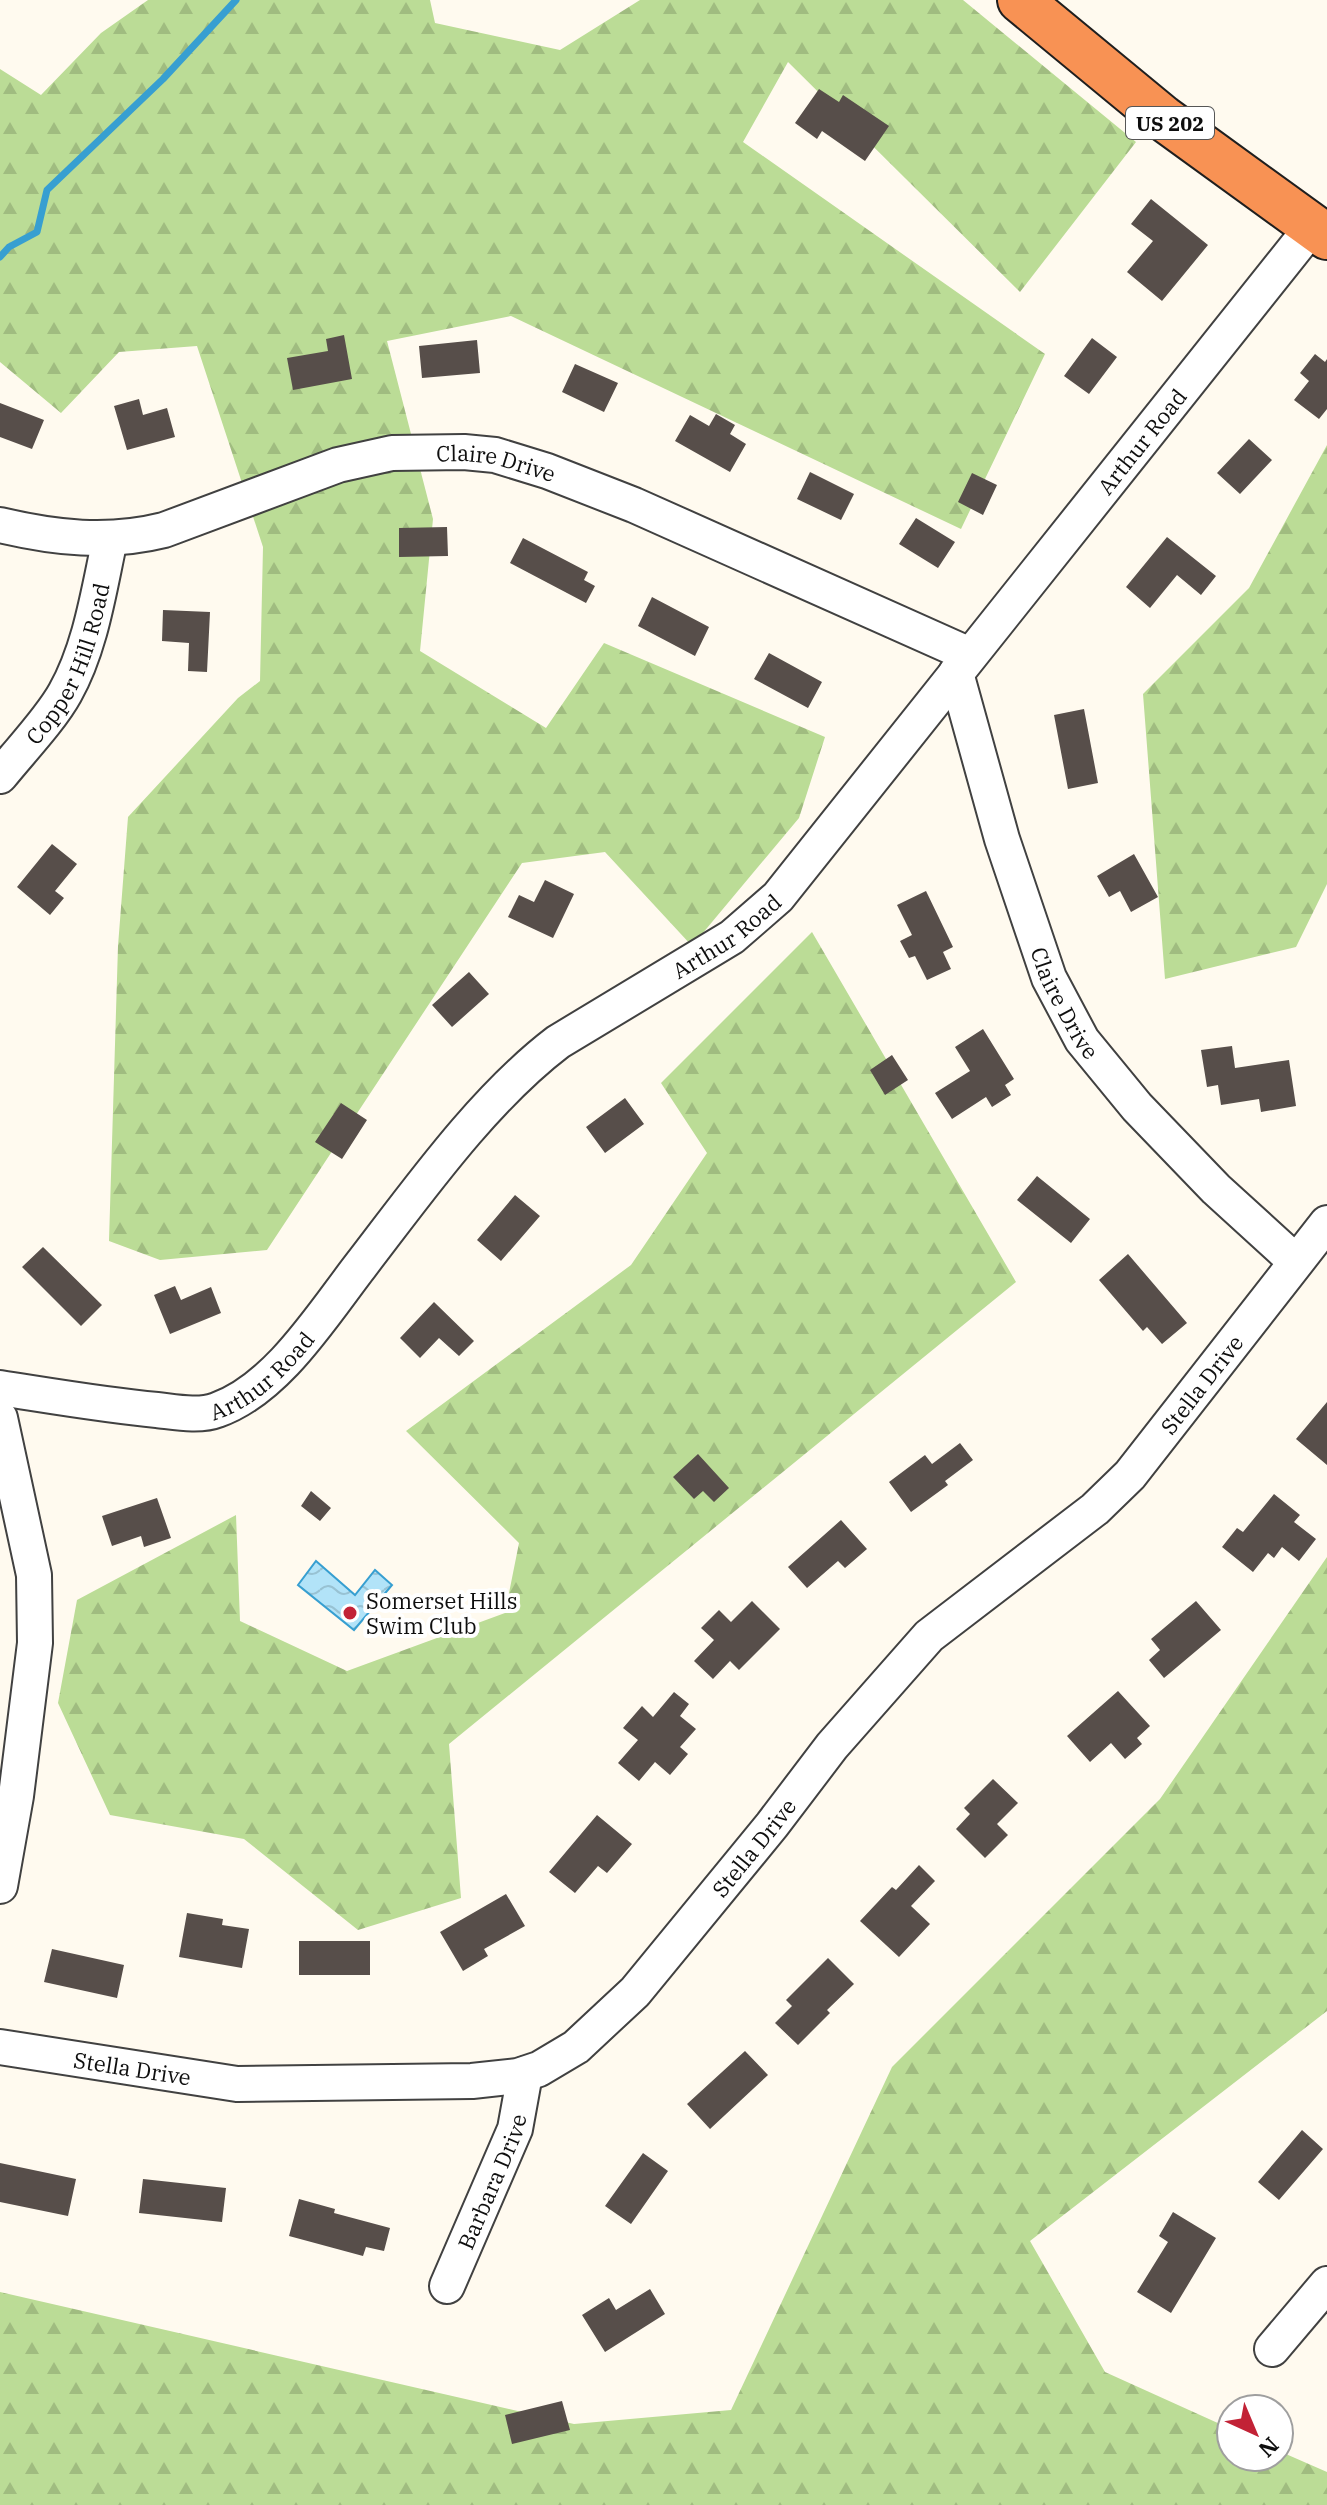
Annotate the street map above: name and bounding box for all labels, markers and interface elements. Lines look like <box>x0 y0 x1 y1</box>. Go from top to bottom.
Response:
road number: US 202 <box>1126 107 1214 139</box>
street label: Arthur Road <box>1090 382 1192 500</box>
street label: Claire Drive <box>436 437 560 488</box>
street label: Copper Hill Road <box>19 580 115 750</box>
street label: Arthur Road <box>666 887 787 984</box>
street label: Claire Drive <box>1025 943 1106 1065</box>
street label: Arthur Road <box>206 1325 320 1426</box>
street label: Stella Drive <box>1153 1329 1249 1440</box>
place label: Somerset Hills Swim Club <box>366 1586 517 1640</box>
marker: Somerset Hills Swim Club <box>341 1604 359 1622</box>
street label: Stella Drive <box>705 1792 802 1902</box>
street label: Stella Drive <box>72 2044 193 2091</box>
street label: Barbara Drive <box>450 2112 532 2253</box>
north arrow <box>1215 2393 1295 2473</box>
text: N <box>1253 2431 1286 2464</box>

